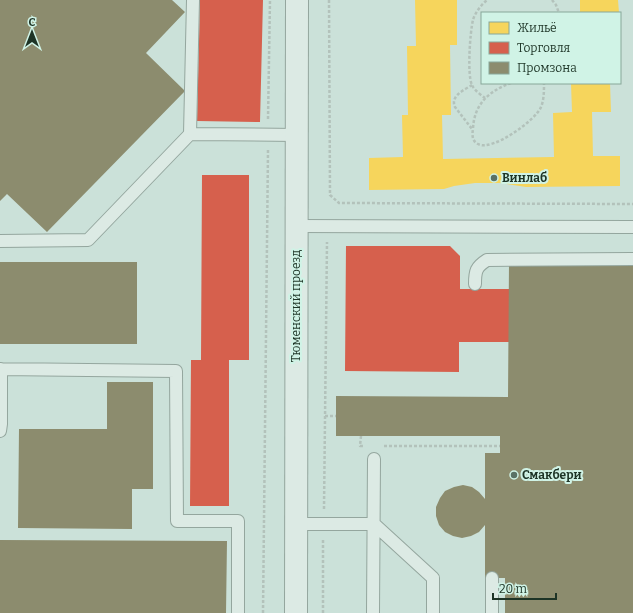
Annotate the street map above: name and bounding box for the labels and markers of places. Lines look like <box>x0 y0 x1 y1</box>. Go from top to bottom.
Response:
place label: Винлаб <box>502 171 547 185</box>
marker: Винлаб <box>489 173 499 183</box>
place label: Смакбери <box>522 468 582 482</box>
marker: Смакбери <box>509 470 519 480</box>

